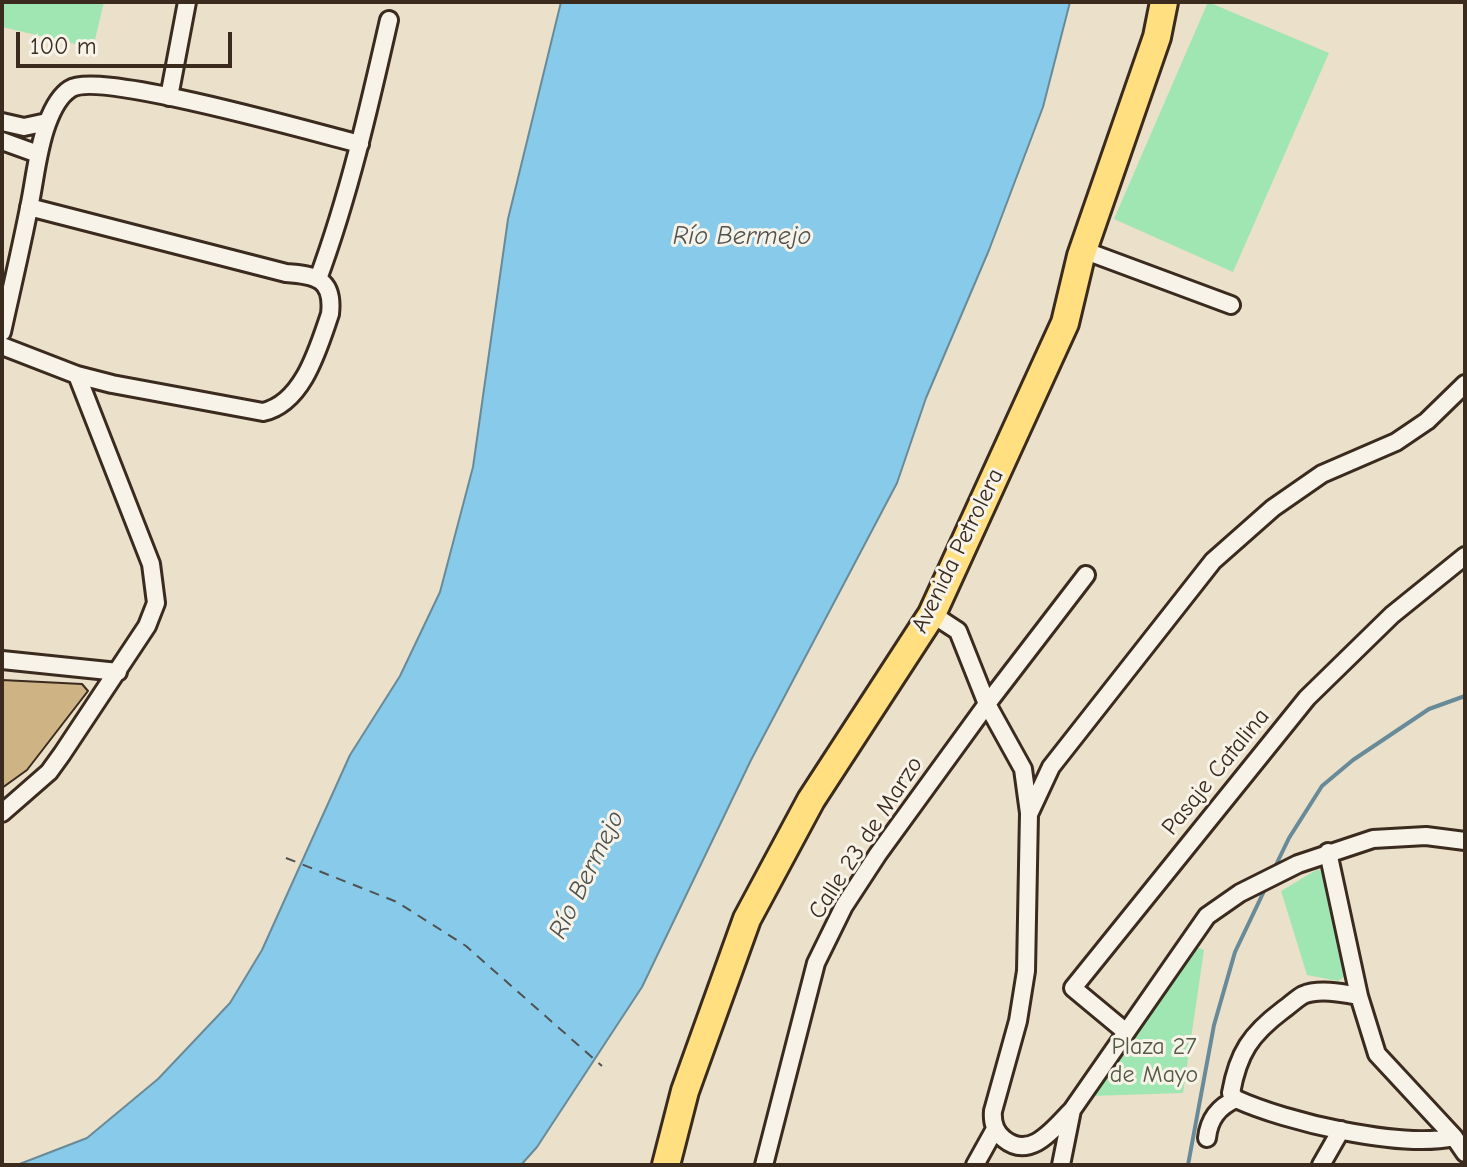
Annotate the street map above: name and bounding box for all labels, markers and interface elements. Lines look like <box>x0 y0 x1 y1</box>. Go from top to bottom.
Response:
scale bar <box>20 16 236 66</box>
text: 100 m <box>30 32 97 60</box>
water label: Río Bermejo <box>673 221 811 253</box>
street label: Avenida Petrolera <box>906 464 1010 638</box>
street label: Pasaje Catalina <box>1156 703 1276 841</box>
street label: Calle 23 de Marzo <box>803 751 929 925</box>
water label: Río Bermejo <box>543 806 631 944</box>
park label: Plaza 27 de Mayo <box>1110 1033 1198 1089</box>

